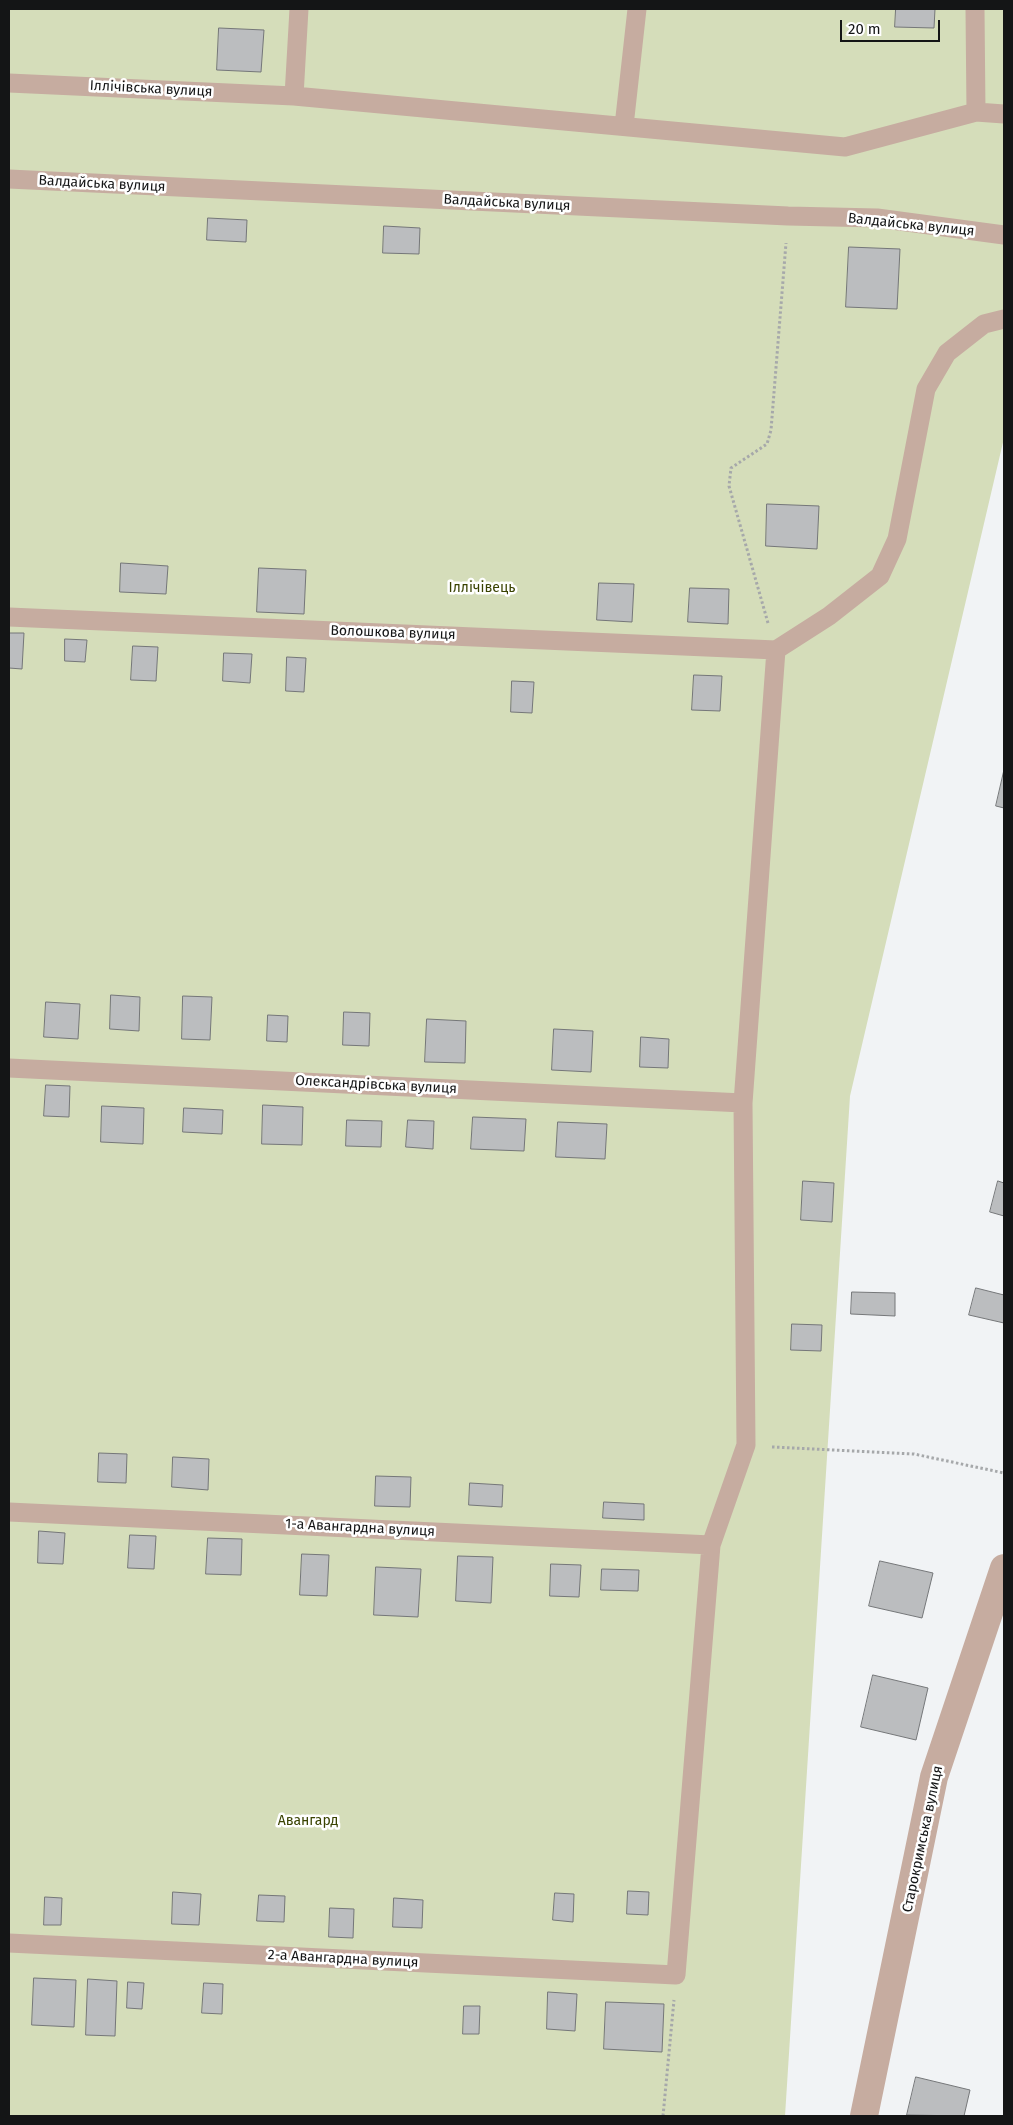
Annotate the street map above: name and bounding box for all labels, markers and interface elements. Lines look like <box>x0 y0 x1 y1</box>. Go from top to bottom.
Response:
scale bar <box>843 10 943 42</box>
text: 20 m <box>848 20 881 38</box>
street label: Іллічівська вулиця <box>89 77 213 101</box>
street label: Валдайська вулиця <box>38 172 166 196</box>
street label: Валдайська вулиця <box>443 191 571 215</box>
street label: Валдайська вулиця <box>847 210 975 240</box>
park label: Іллічівець <box>449 580 515 596</box>
street label: Волошкова вулиця <box>330 622 456 644</box>
street label: Олександрівська вулиця <box>295 1072 457 1098</box>
street label: 1-а Авангардна вулиця <box>285 1516 435 1540</box>
street label: Старокримська вулиця <box>899 1764 947 1914</box>
park label: Авангард <box>278 1813 338 1829</box>
street label: 2-а Авангардна вулиця <box>267 1947 419 1971</box>

